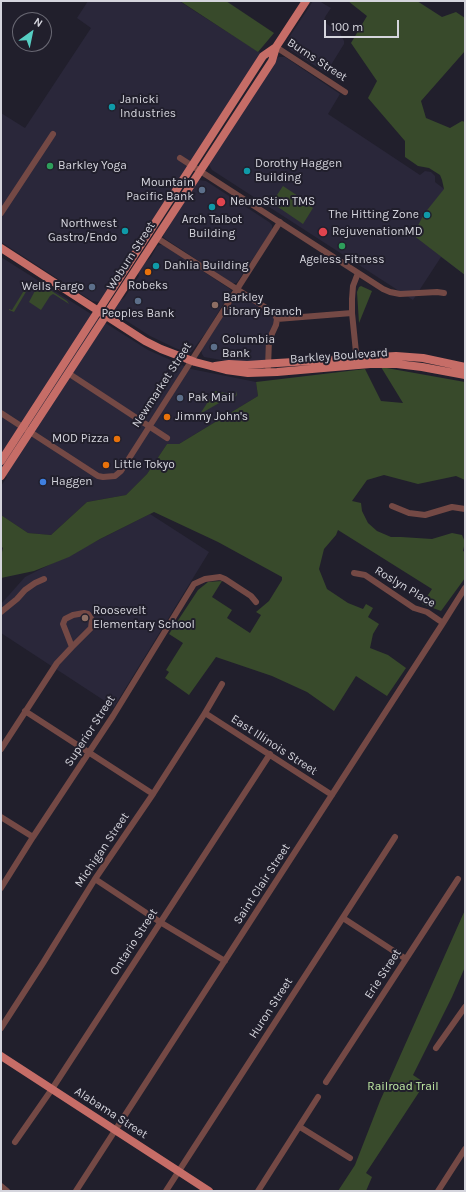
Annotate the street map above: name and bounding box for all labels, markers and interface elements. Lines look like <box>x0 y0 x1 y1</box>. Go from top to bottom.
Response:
north arrow <box>12 12 52 52</box>
scale bar <box>326 12 401 38</box>
text: N <box>31 15 45 30</box>
text: 100 m <box>331 20 363 34</box>
street label: Burns Street <box>284 35 350 85</box>
place label: Janicki Industries <box>120 93 176 121</box>
marker: Janicki Industries <box>107 102 117 112</box>
place label: Dorothy Haggen Building <box>255 157 342 185</box>
place label: Barkley Yoga <box>58 159 127 173</box>
marker: Barkley Yoga <box>45 161 55 171</box>
marker: Dorothy Haggen Building <box>242 166 252 176</box>
place label: Mountain Pacific Bank <box>126 176 194 204</box>
marker: Mountain Pacific Bank <box>197 185 207 195</box>
place label: NeuroStim TMS <box>230 195 315 209</box>
marker: NeuroStim TMS <box>215 196 227 208</box>
marker: Arch Talbot Building <box>207 202 217 212</box>
place label: The Hitting Zone <box>329 208 419 222</box>
marker: The Hitting Zone <box>422 210 432 220</box>
place label: Arch Talbot Building <box>182 213 242 241</box>
place label: Northwest Gastro/Endo <box>48 217 117 245</box>
street label: Woburn Street <box>104 219 158 293</box>
place label: RejuvenationMD <box>332 225 423 239</box>
marker: Northwest Gastro/Endo <box>120 226 130 236</box>
marker: RejuvenationMD <box>317 226 329 238</box>
marker: Ageless Fitness <box>337 241 347 251</box>
place label: Ageless Fitness <box>299 253 385 267</box>
place label: Dahlia Building <box>164 259 249 273</box>
marker: Dahlia Building <box>151 261 161 271</box>
marker: Robeks <box>143 267 153 277</box>
place label: Robeks <box>128 279 168 293</box>
place label: Wells Fargo <box>22 280 84 294</box>
marker: Wells Fargo <box>87 282 97 292</box>
place label: Barkley Library Branch <box>223 291 302 319</box>
marker: Peoples Bank <box>133 296 143 306</box>
marker: Barkley Library Branch <box>210 300 220 310</box>
place label: Peoples Bank <box>101 307 175 321</box>
place label: Columbia Bank <box>222 333 275 361</box>
street label: Newmarket Street <box>129 340 195 430</box>
marker: Columbia Bank <box>209 342 219 352</box>
street label: Barkley Boulevard <box>290 345 388 367</box>
place label: Pak Mail <box>188 391 235 405</box>
marker: Pak Mail <box>175 393 185 403</box>
place label: Jimmy John's <box>175 410 248 424</box>
marker: Jimmy John's <box>162 412 172 422</box>
place label: MOD Pizza <box>52 432 109 446</box>
marker: MOD Pizza <box>112 434 122 444</box>
place label: Little Tokyo <box>114 458 175 472</box>
marker: Little Tokyo <box>101 460 111 470</box>
place label: Haggen <box>51 475 93 489</box>
marker: Haggen <box>38 477 48 487</box>
street label: Roslyn Place <box>372 563 438 611</box>
place label: Roosevelt Elementary School <box>93 604 195 632</box>
marker: Roosevelt Elementary School <box>80 613 90 623</box>
street label: Superior Street <box>62 693 118 769</box>
street label: East Illinois Street <box>228 712 320 778</box>
street label: Michigan Street <box>72 810 132 890</box>
street label: Saint Clair Street <box>231 841 293 927</box>
street label: Ontario Street <box>107 906 161 978</box>
street label: Erie Street <box>362 946 404 1002</box>
street label: Huron Street <box>246 975 296 1041</box>
park label: Railroad Trail <box>367 1080 439 1094</box>
street label: Alabama Street <box>72 1084 150 1142</box>

